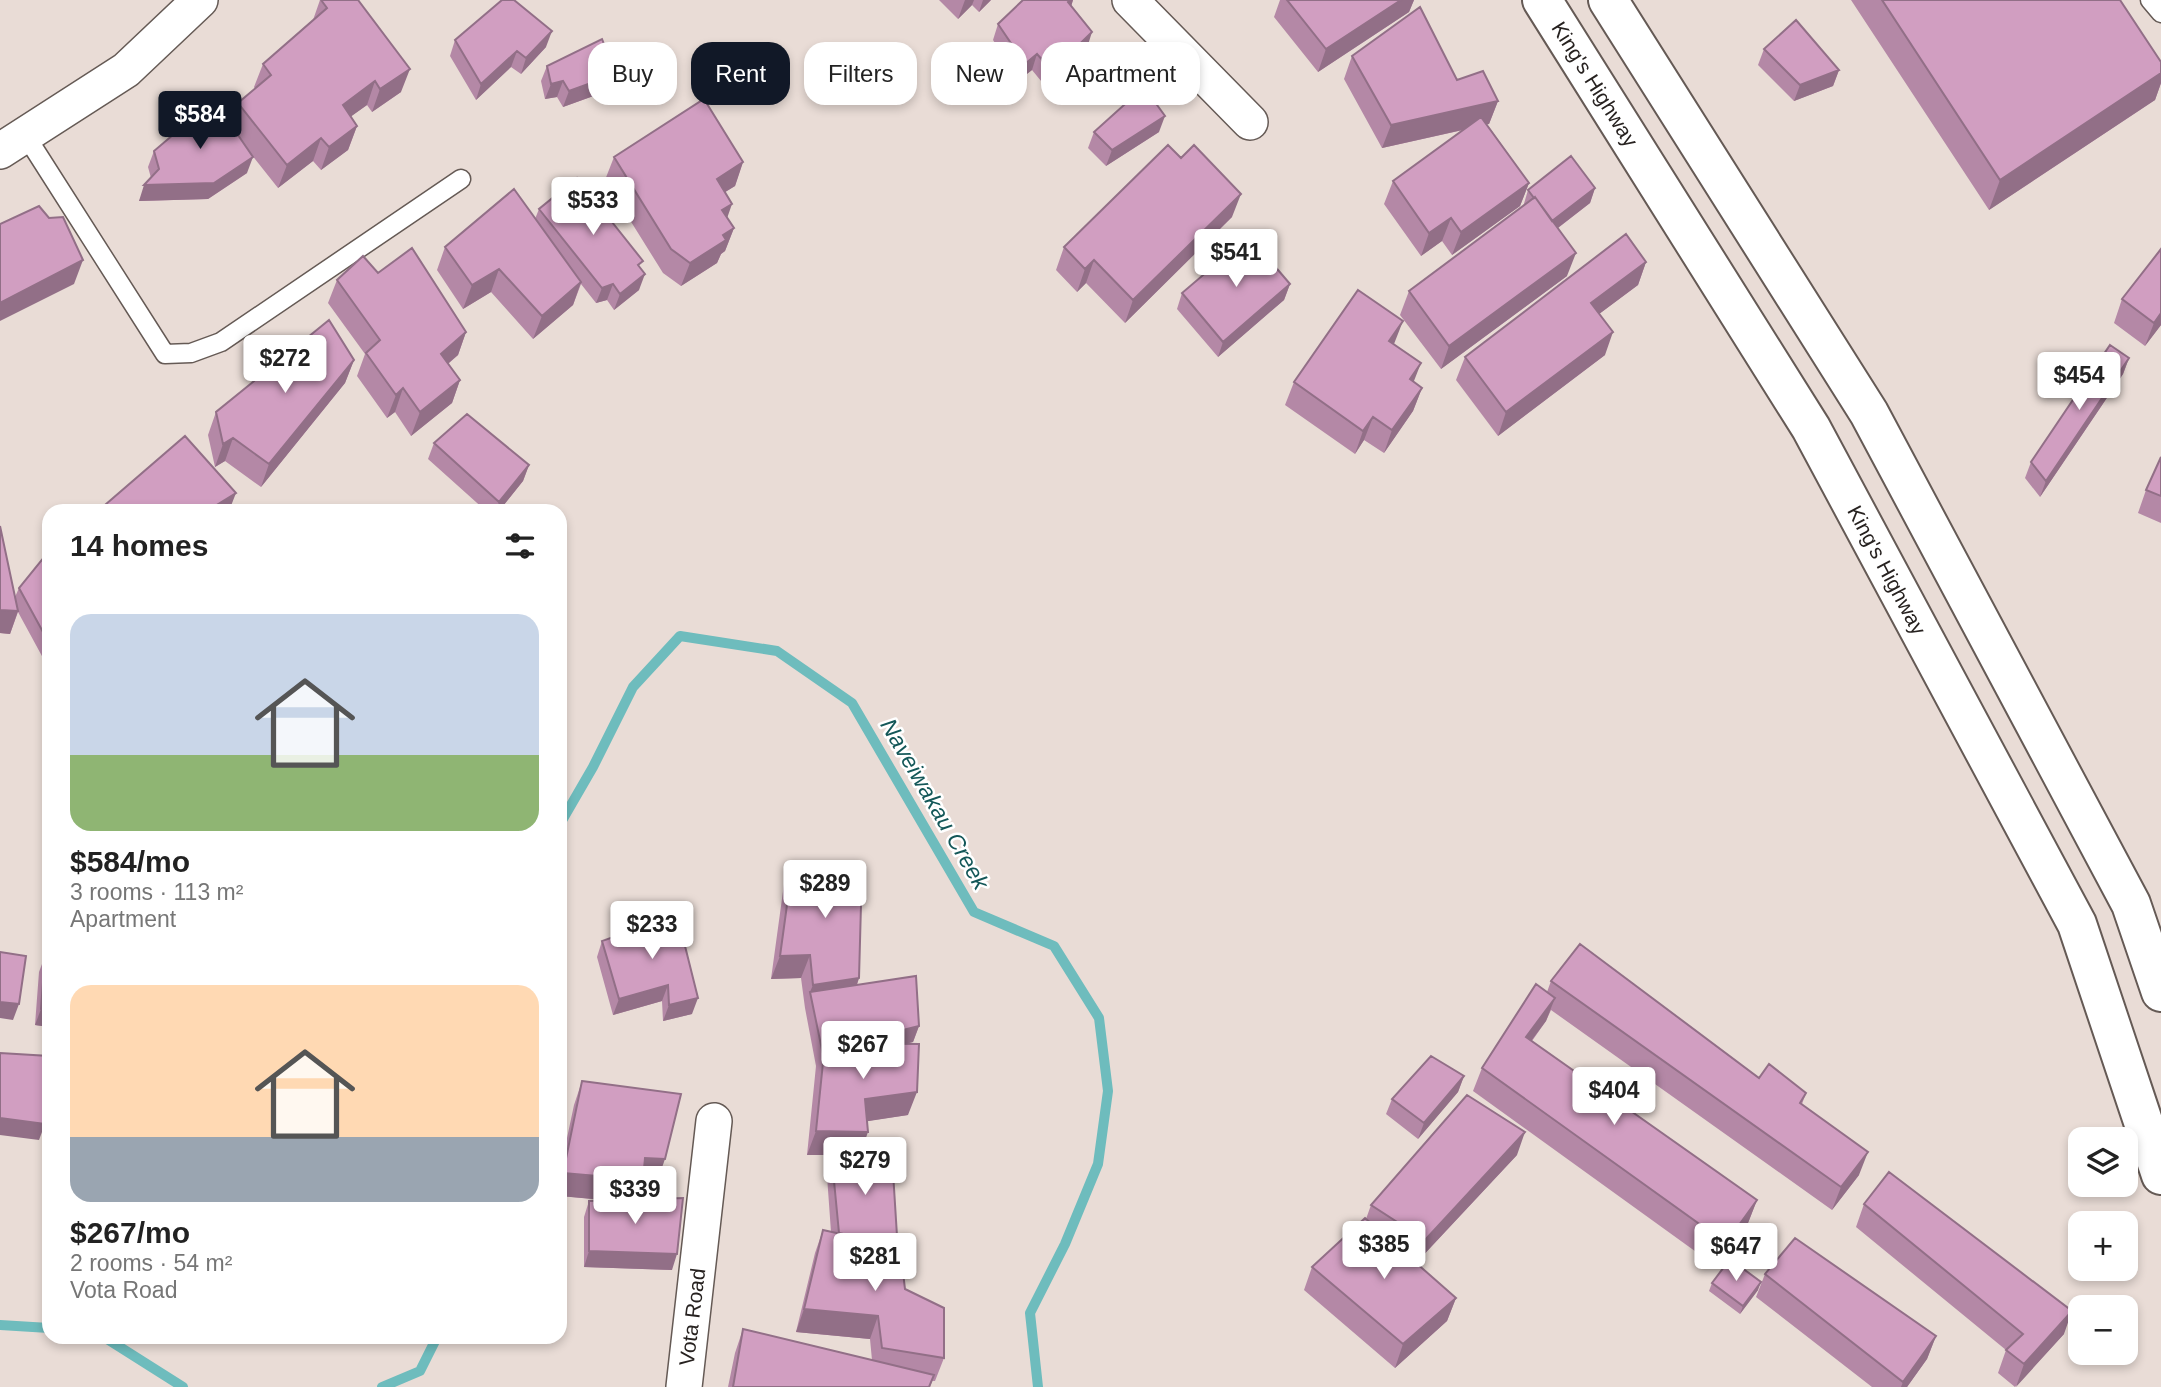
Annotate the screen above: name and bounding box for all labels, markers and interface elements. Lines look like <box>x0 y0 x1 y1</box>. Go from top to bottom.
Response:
street label: King's Highway <box>1547 17 1643 151</box>
chip: Buy <box>588 42 677 105</box>
chip: Rent <box>691 42 790 105</box>
chip: Filters <box>804 42 917 105</box>
chip: New <box>931 42 1027 105</box>
chip: Apartment <box>1041 42 1200 105</box>
pin: $584 <box>159 92 241 151</box>
text: $584 <box>174 101 226 127</box>
pin: $533 <box>552 177 634 237</box>
text: $533 <box>567 187 619 213</box>
pin: $541 <box>1195 230 1277 289</box>
text: $541 <box>1210 239 1262 265</box>
pin: $272 <box>244 336 326 395</box>
text: $272 <box>259 345 311 371</box>
pin: $454 <box>2038 352 2120 412</box>
text: $454 <box>2053 362 2105 388</box>
street label: King's Highway <box>1843 502 1931 639</box>
icon: filters <box>501 527 539 565</box>
text: 14 homes <box>70 529 208 562</box>
icon: home <box>242 660 368 786</box>
water label: Naveiwakau Creek <box>875 714 995 895</box>
text: $584/mo <box>70 845 190 878</box>
pin: $289 <box>784 860 866 920</box>
text: $289 <box>799 870 851 896</box>
text: 3 rooms · 113 m² <box>70 879 243 905</box>
pin: $233 <box>611 902 693 961</box>
text: Apartment <box>70 906 176 932</box>
text: $233 <box>626 911 678 937</box>
pin: $267 <box>822 1021 904 1081</box>
icon: home <box>242 1031 368 1157</box>
text: $267 <box>837 1031 889 1057</box>
pin: $404 <box>1573 1068 1655 1127</box>
text: $404 <box>1588 1077 1640 1103</box>
map controls <box>2068 1127 2138 1365</box>
button: layers <box>2068 1127 2138 1197</box>
pin: $279 <box>824 1138 906 1197</box>
text: $279 <box>839 1147 891 1173</box>
pin: $339 <box>594 1166 676 1226</box>
text: $339 <box>609 1176 661 1202</box>
button: + <box>2068 1211 2138 1281</box>
text: $267/mo <box>70 1216 190 1249</box>
pin: $385 <box>1343 1222 1425 1281</box>
pin: $647 <box>1695 1224 1777 1283</box>
text: $385 <box>1358 1231 1410 1257</box>
text: $647 <box>1710 1233 1762 1259</box>
pin: $281 <box>834 1234 916 1293</box>
text: $281 <box>849 1243 901 1269</box>
text: 2 rooms · 54 m² <box>70 1250 232 1276</box>
street label: Vota Road <box>675 1267 709 1367</box>
text: Vota Road <box>70 1277 177 1303</box>
button: − <box>2068 1295 2138 1365</box>

